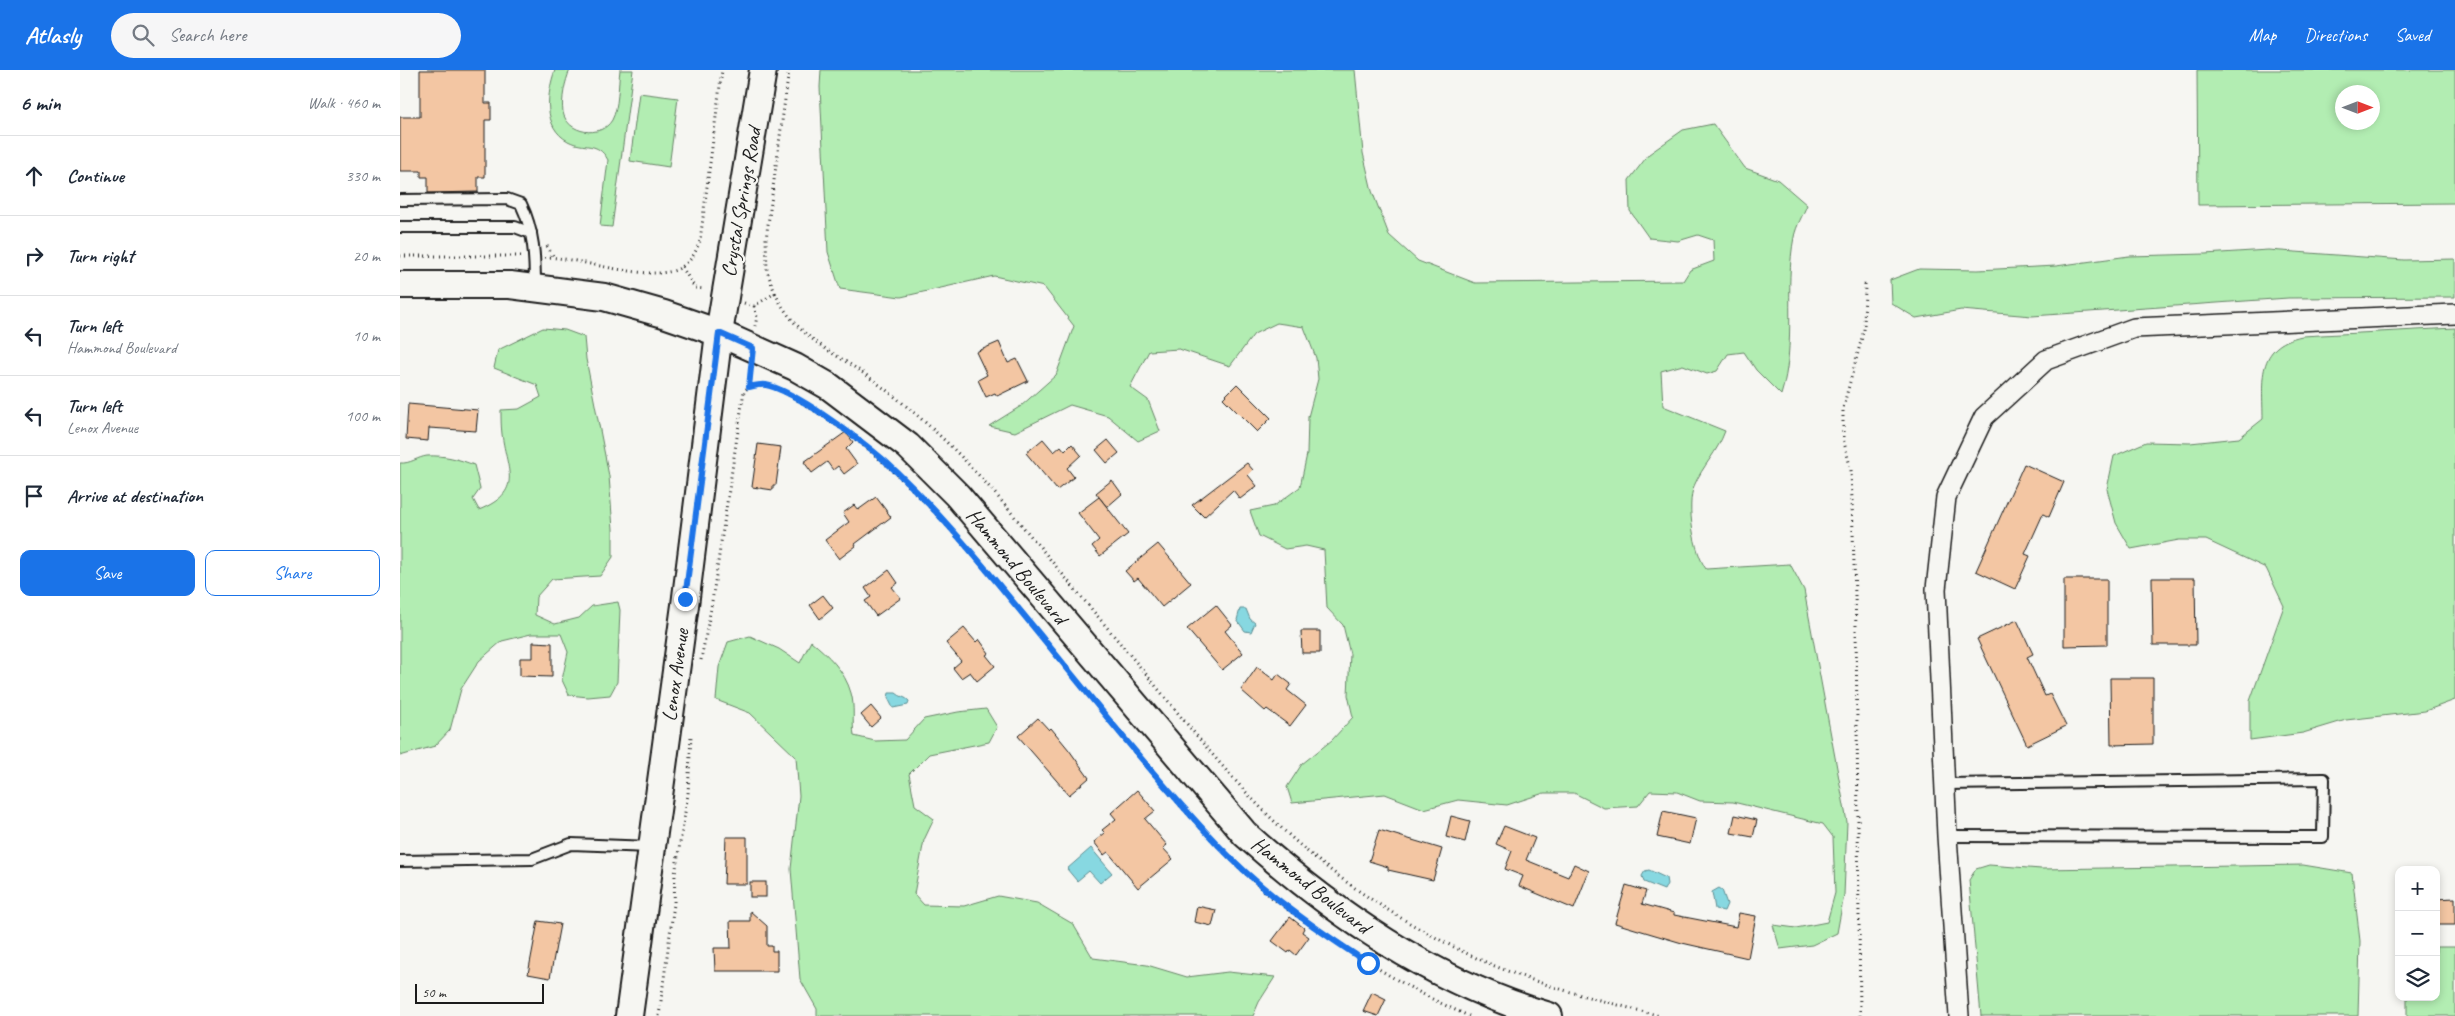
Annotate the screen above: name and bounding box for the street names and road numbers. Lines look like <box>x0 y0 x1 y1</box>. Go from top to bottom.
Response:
street label: Crystal Springs Road <box>715 122 768 279</box>
street label: Hammond Boulevard <box>961 503 1076 632</box>
street label: Lenox Avenue <box>656 626 695 723</box>
street label: Hammond Boulevard <box>1246 831 1379 942</box>

